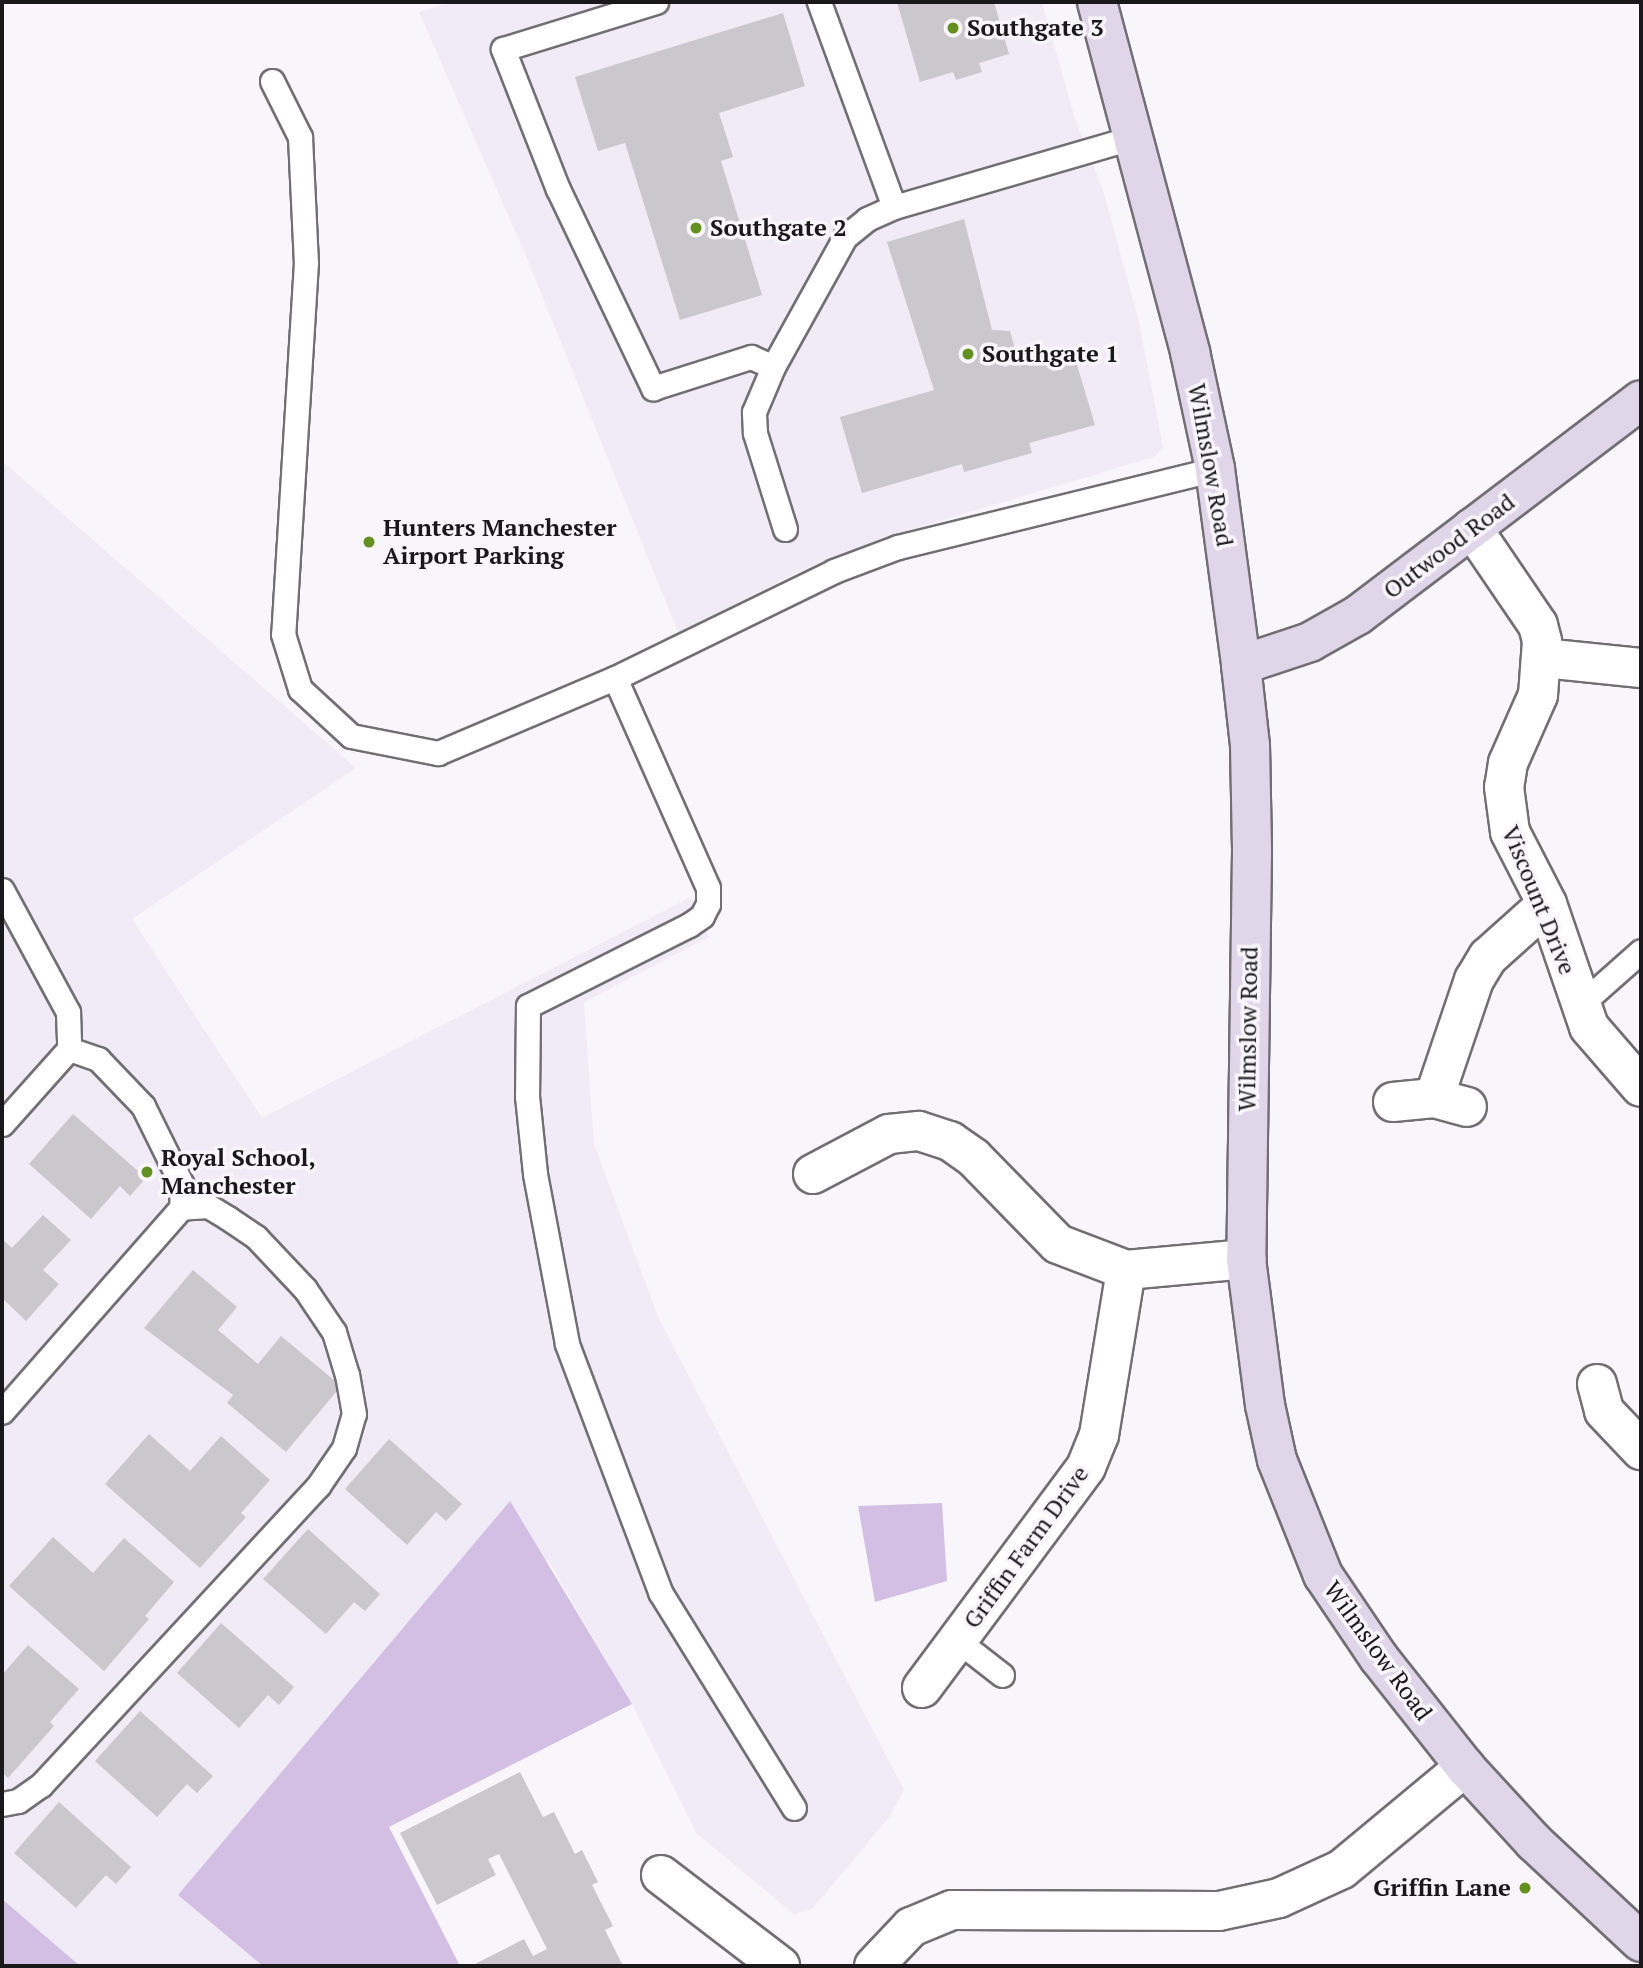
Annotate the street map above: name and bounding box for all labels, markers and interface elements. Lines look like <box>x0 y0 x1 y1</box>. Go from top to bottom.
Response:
place label: Southgate 3 <box>967 14 1104 42</box>
marker: Southgate 3 <box>945 20 961 36</box>
place label: Southgate 2 <box>710 214 847 242</box>
marker: Southgate 2 <box>688 220 704 236</box>
place label: Southgate 1 <box>982 340 1119 368</box>
marker: Southgate 1 <box>960 346 976 362</box>
street label: Wilmslow Road <box>1182 381 1240 549</box>
street label: Outwood Road <box>1378 487 1520 605</box>
place label: Hunters Manchester Airport Parking <box>383 514 617 570</box>
marker: Hunters Manchester Airport Parking <box>361 534 377 550</box>
street label: Viscount Drive <box>1496 821 1582 979</box>
street label: Wilmslow Road <box>1232 946 1264 1112</box>
place label: Royal School, Manchester <box>161 1144 316 1200</box>
marker: Royal School, Manchester <box>139 1164 155 1180</box>
street label: Griffin Farm Drive <box>957 1460 1095 1634</box>
street label: Wilmslow Road <box>1318 1576 1438 1726</box>
place label: Griffin Lane <box>1373 1874 1511 1902</box>
marker: Griffin Lane <box>1517 1880 1533 1896</box>

